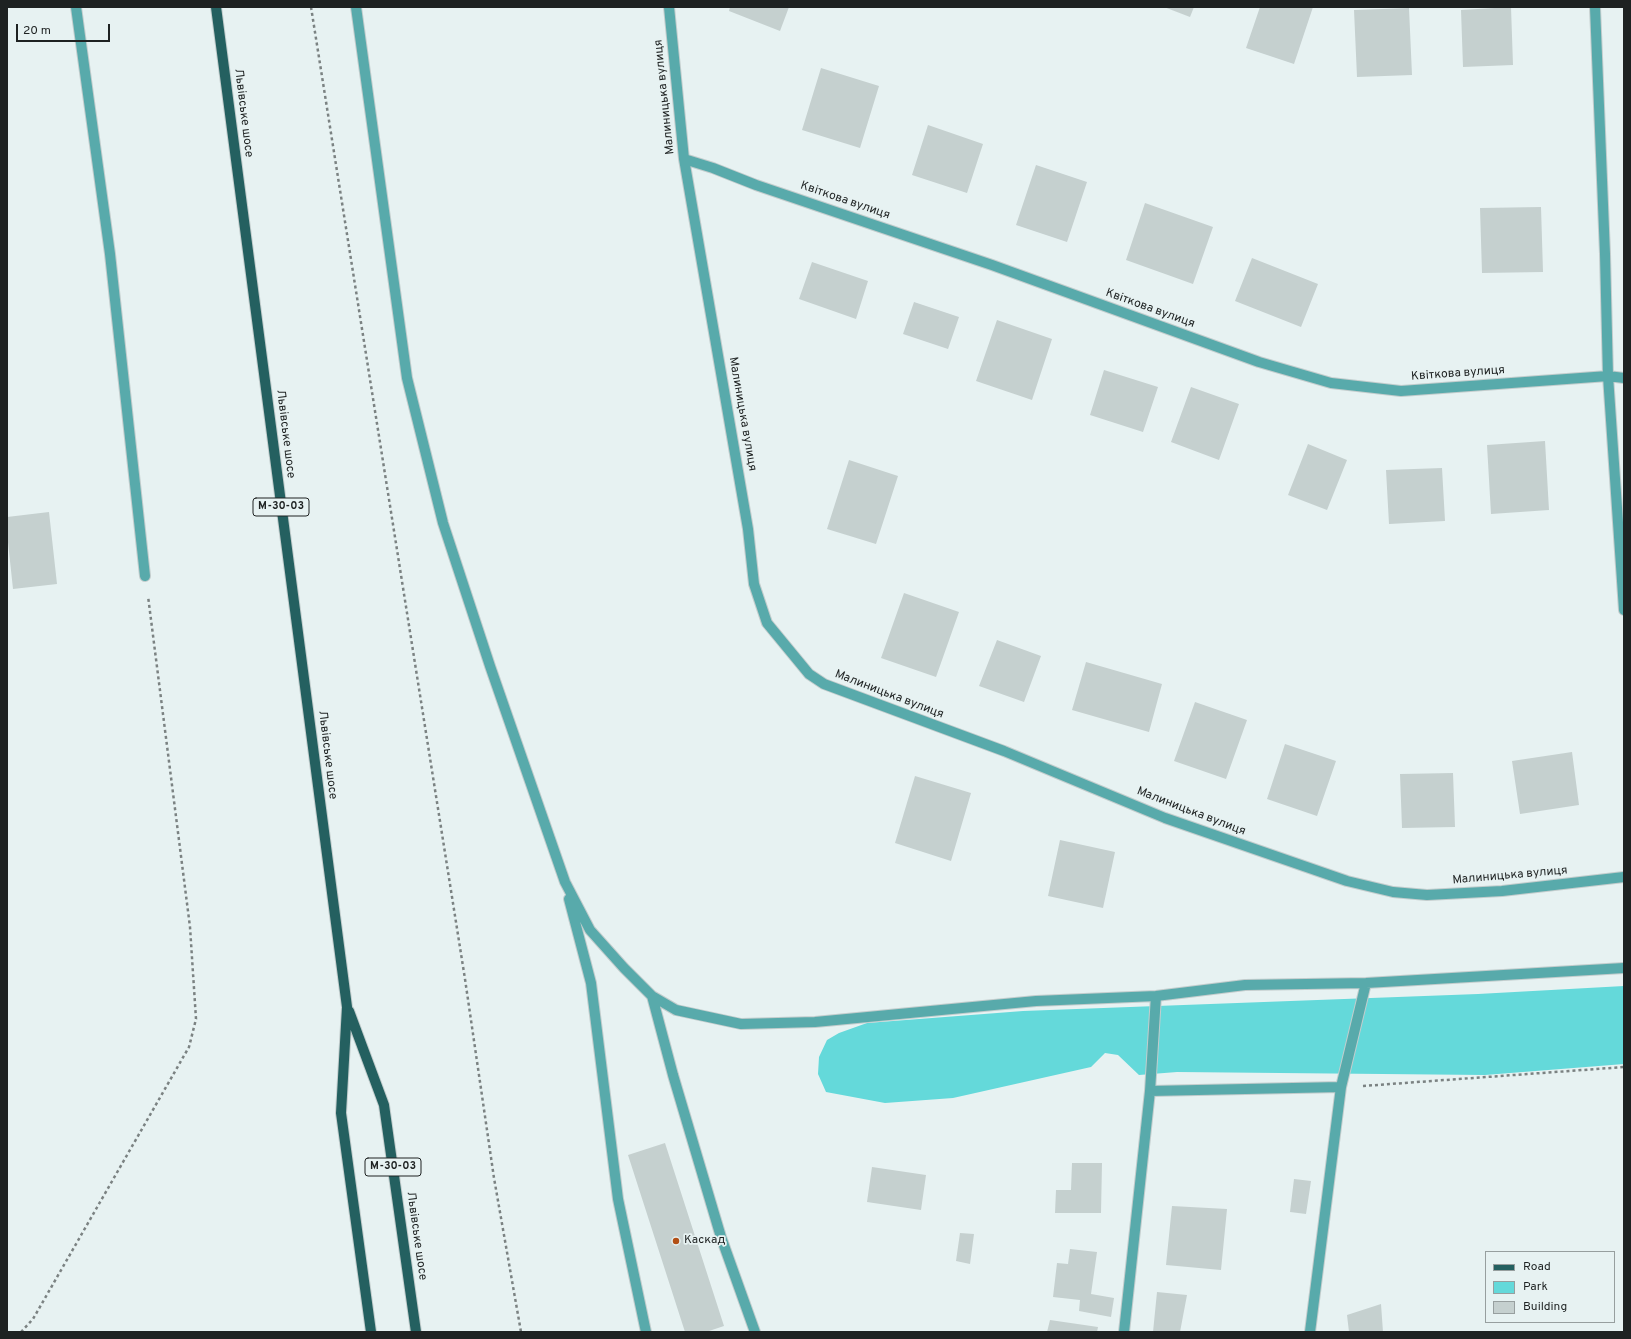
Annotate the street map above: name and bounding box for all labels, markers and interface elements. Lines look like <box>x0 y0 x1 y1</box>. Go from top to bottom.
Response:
scale bar <box>18 16 112 42</box>
text: 20 m <box>23 23 51 39</box>
street label: Малиницька вулиця <box>652 39 678 155</box>
street label: Львівське шосе <box>230 68 256 158</box>
street label: Квіткова вулиця <box>798 179 892 223</box>
street label: Квіткова вулиця <box>1103 286 1197 332</box>
street label: Малиницька вулиця <box>725 356 759 472</box>
street label: Квіткова вулиця <box>1411 364 1505 384</box>
street label: Львівське шосе <box>272 389 298 479</box>
road number: М-30-03 <box>253 498 309 516</box>
street label: Малиницька вулиця <box>832 668 946 722</box>
street label: Львівське шосе <box>314 710 340 800</box>
street label: Малиницька вулиця <box>1134 785 1248 839</box>
street label: Малиницька вулиця <box>1452 864 1568 888</box>
road number: М-30-03 <box>365 1158 421 1176</box>
street label: Львівське шосе <box>403 1191 429 1281</box>
place label: Каскад <box>684 1234 726 1248</box>
marker: Каскад <box>671 1236 681 1246</box>
legend <box>1485 1251 1615 1323</box>
text: Road <box>1523 1259 1551 1275</box>
text: Park <box>1523 1279 1548 1295</box>
text: Building <box>1523 1299 1567 1315</box>

